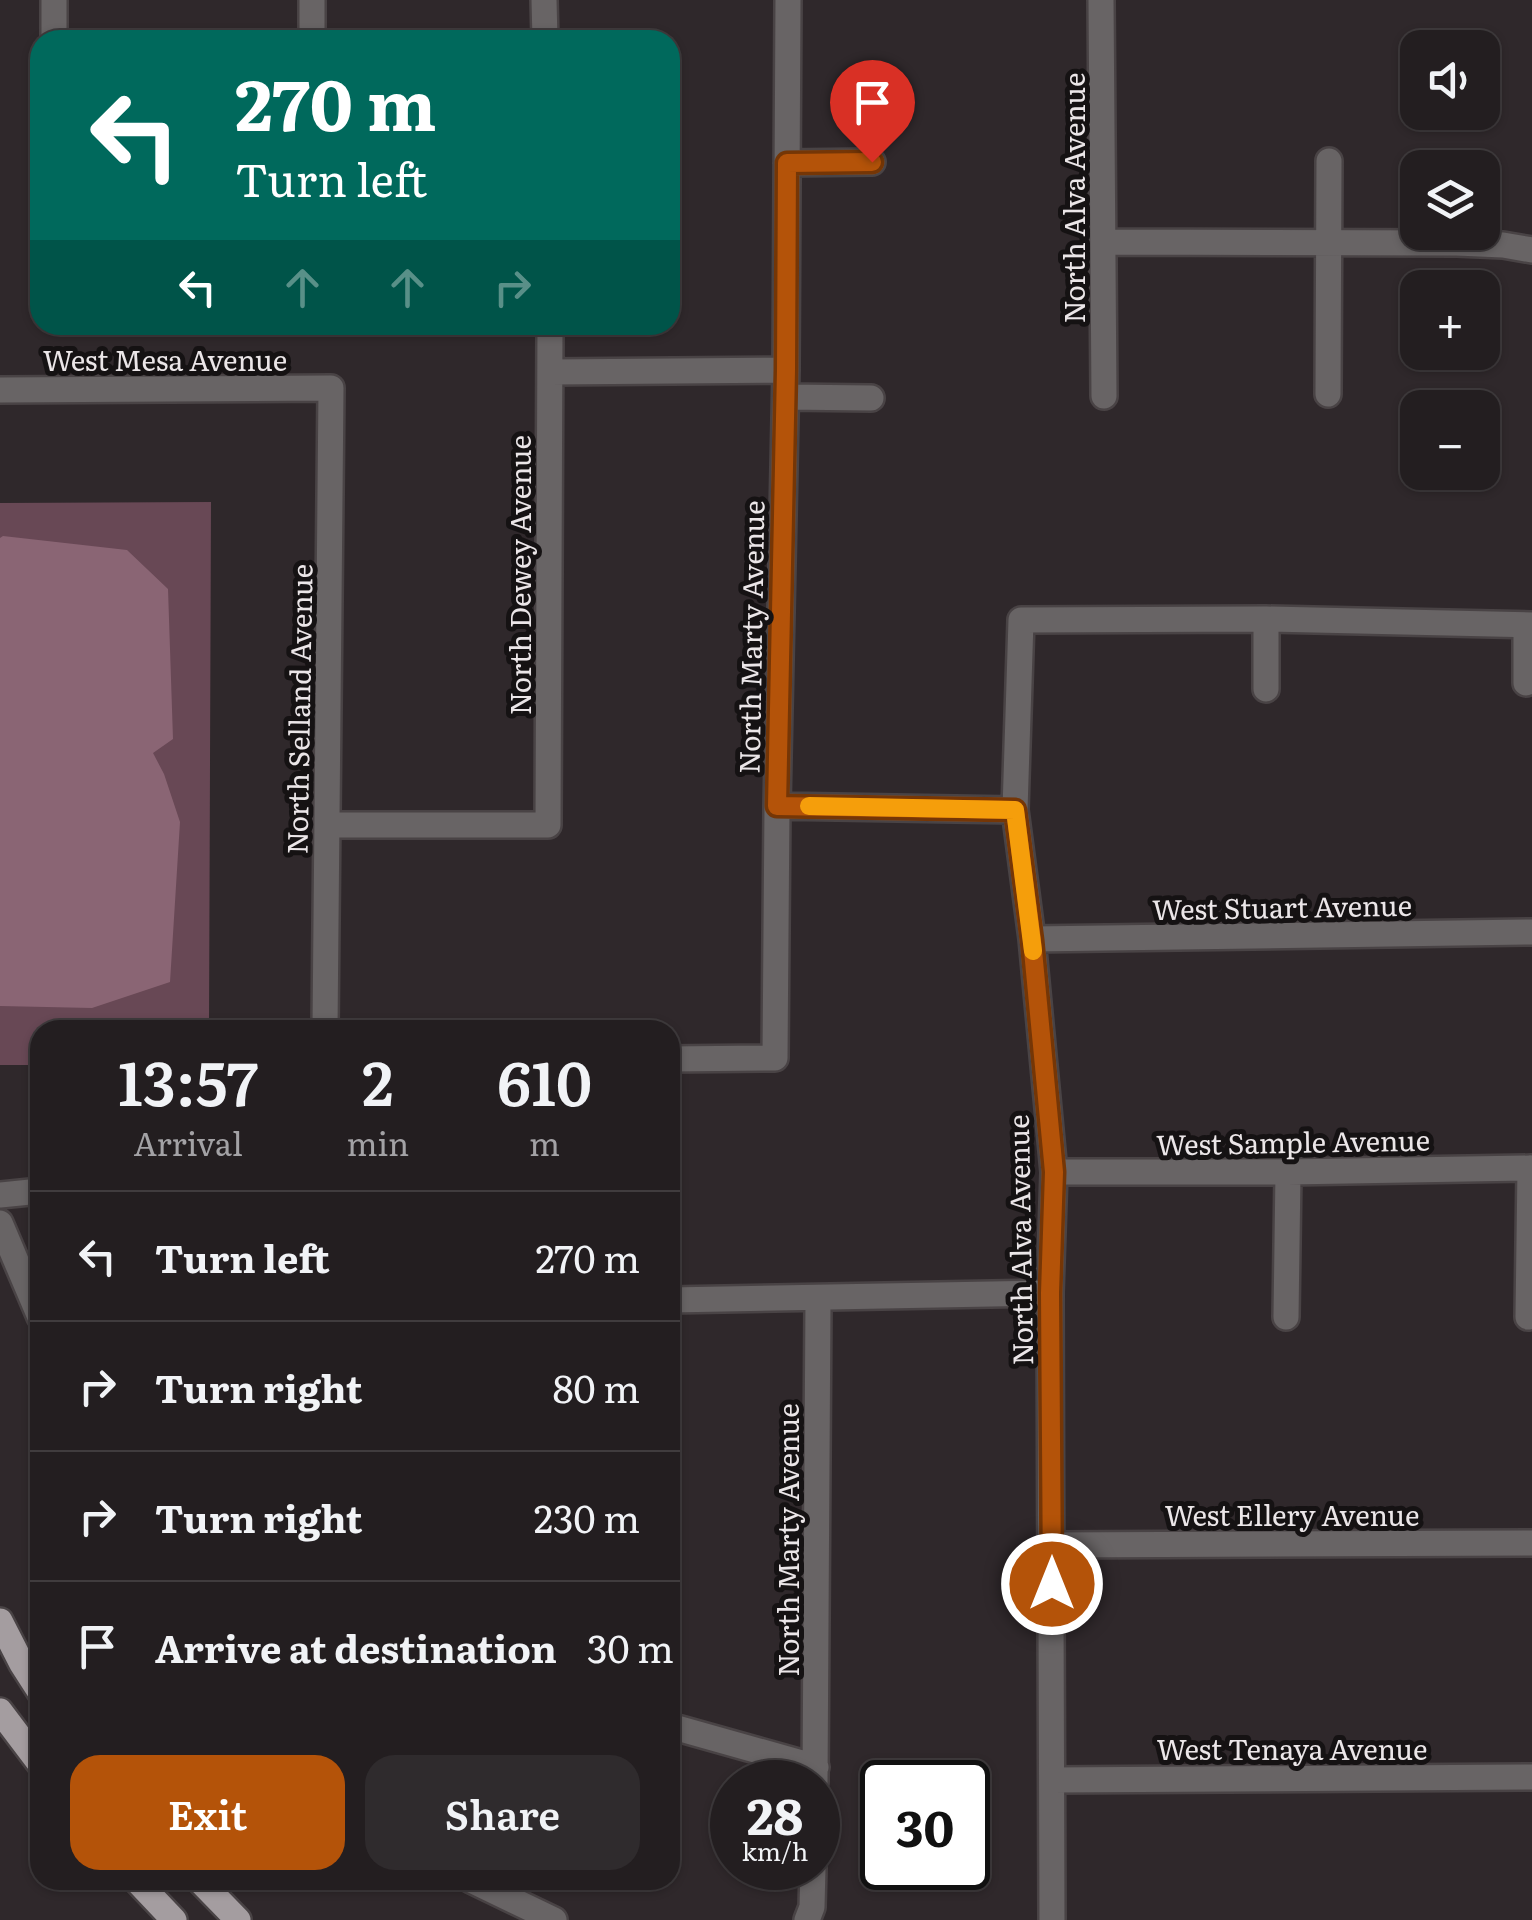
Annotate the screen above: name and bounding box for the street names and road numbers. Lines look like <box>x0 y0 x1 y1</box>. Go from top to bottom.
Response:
street label: North Alva Avenue <box>1052 73 1094 324</box>
street label: West Mesa Avenue <box>43 338 287 380</box>
street label: North Dewey Avenue <box>498 435 540 715</box>
street label: North Marty Avenue <box>727 500 773 774</box>
street label: North Selland Avenue <box>274 563 322 855</box>
street label: West Stuart Avenue <box>1152 883 1412 929</box>
street label: North Alva Avenue <box>996 1114 1042 1366</box>
street label: West Sample Avenue <box>1156 1118 1430 1164</box>
street label: North Marty Avenue <box>766 1403 808 1677</box>
street label: West Ellery Avenue <box>1164 1493 1420 1535</box>
street label: West Tenaya Avenue <box>1156 1727 1428 1769</box>

